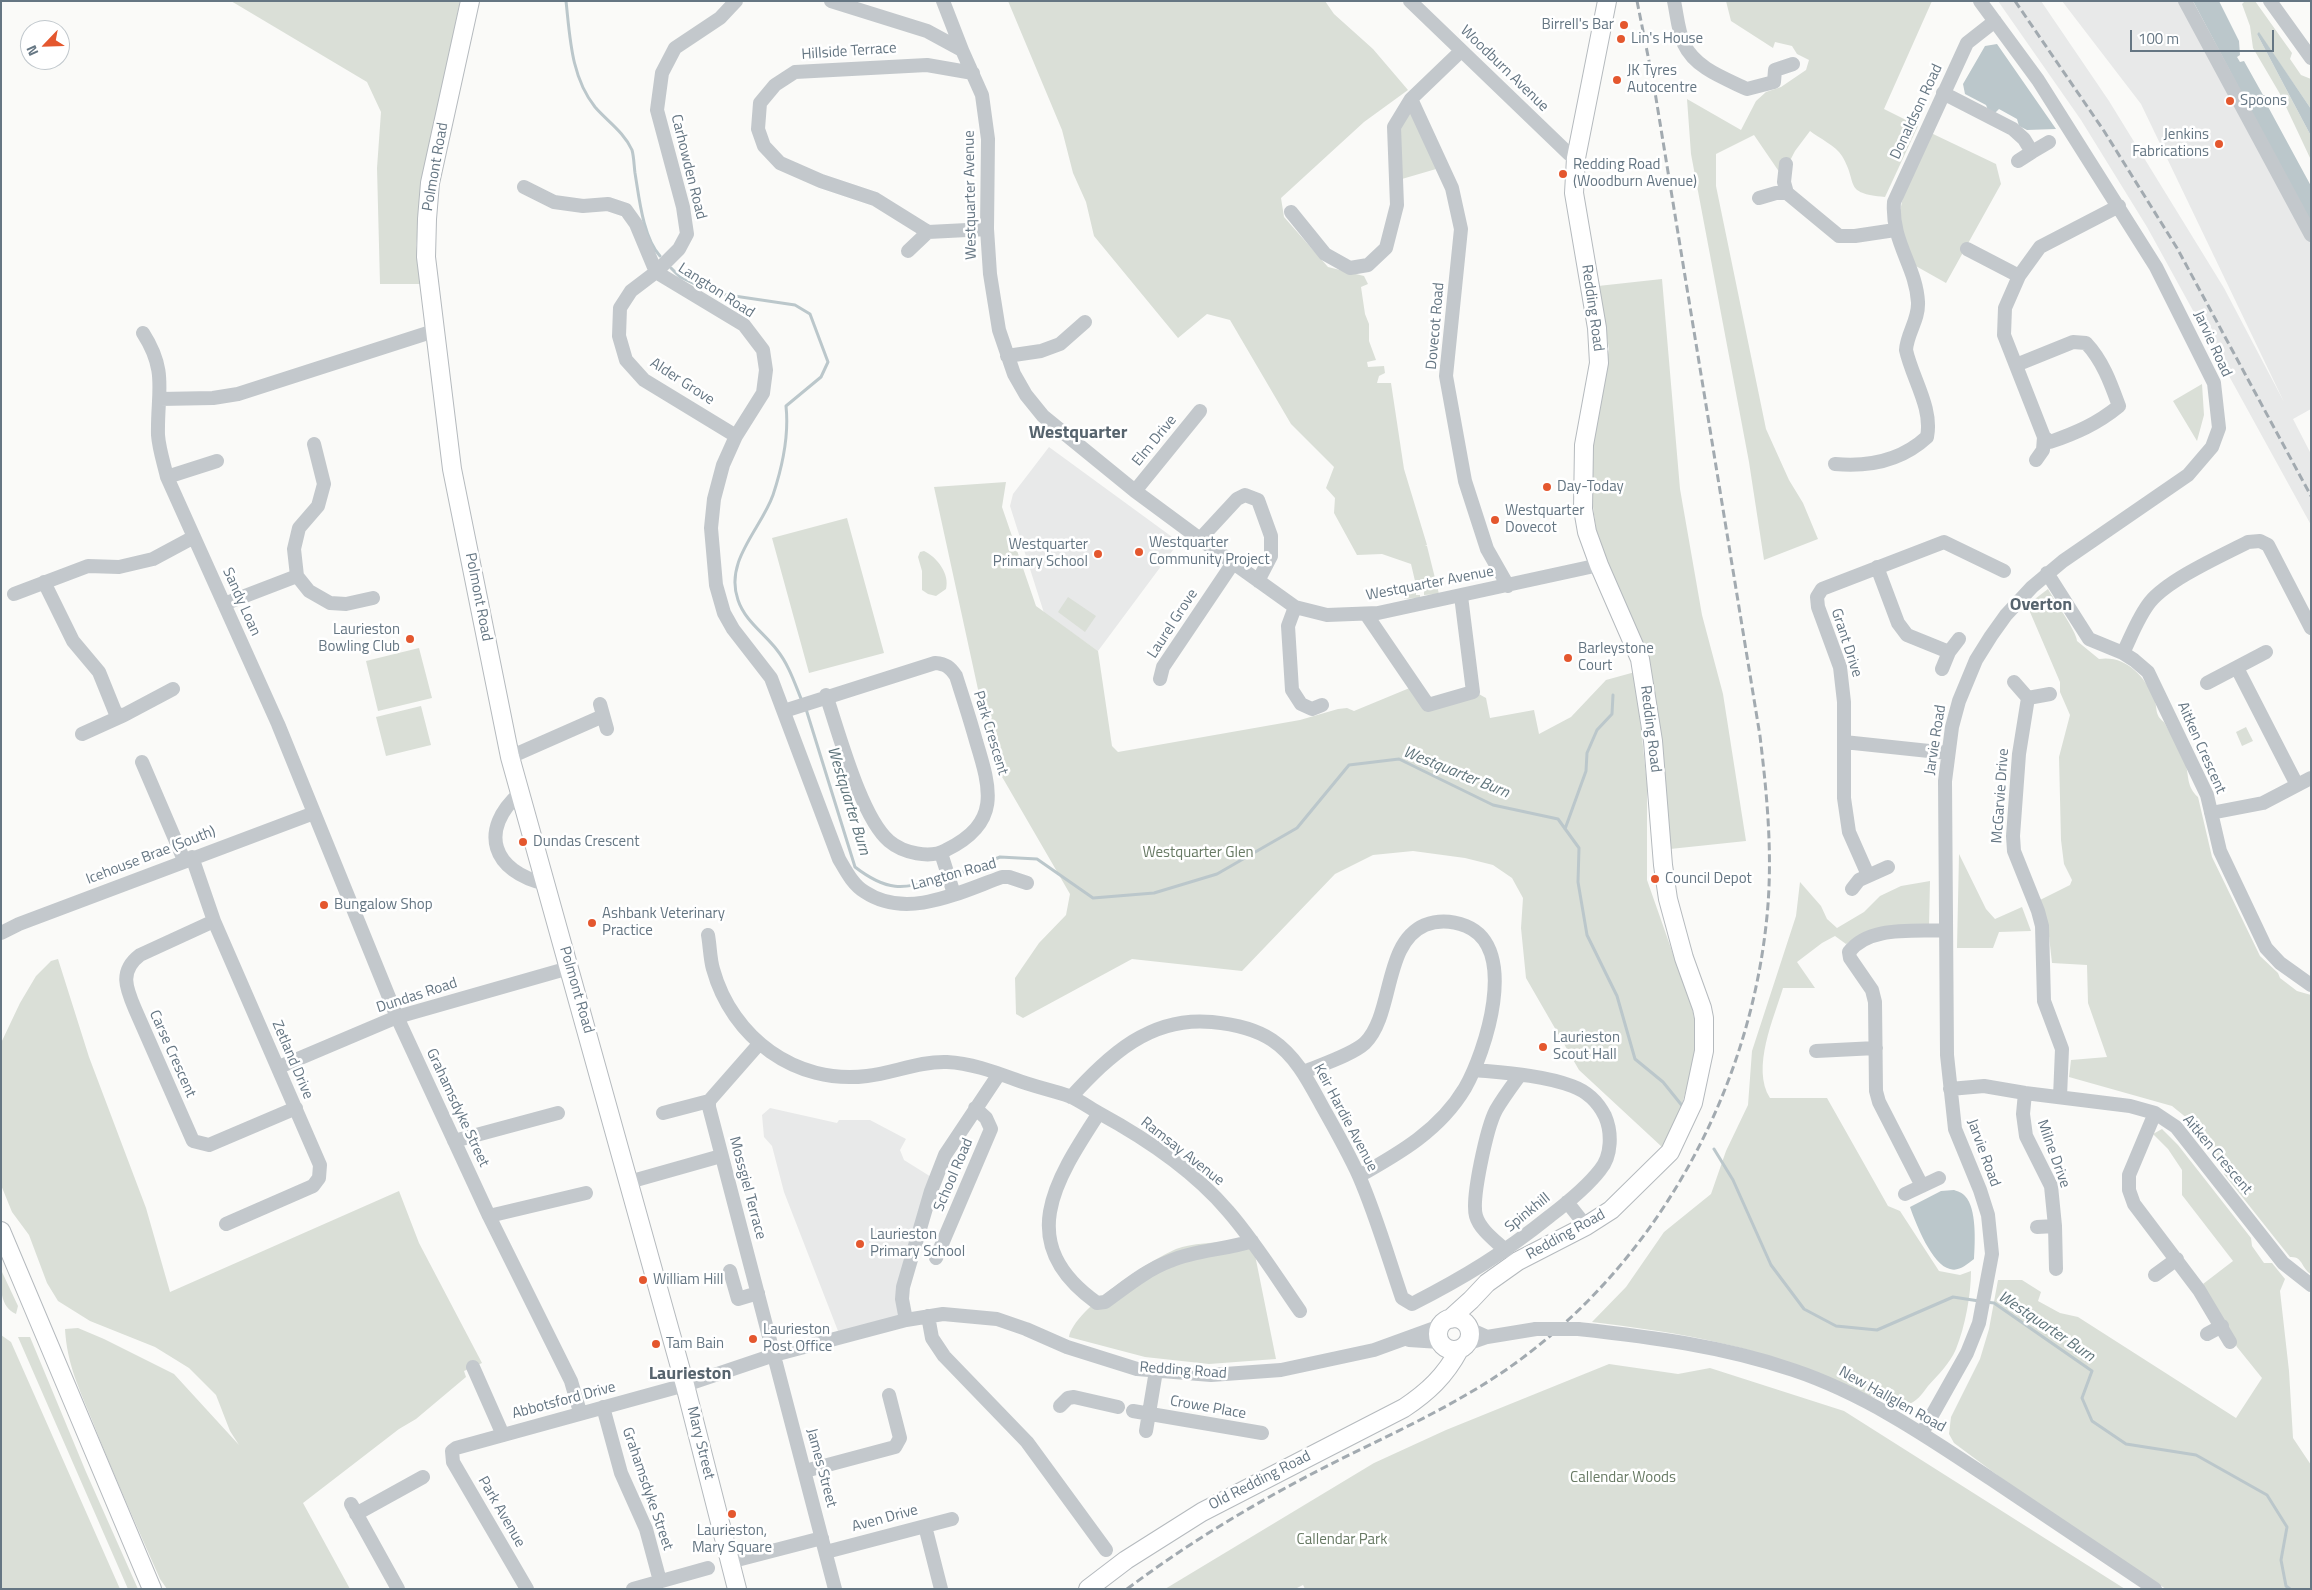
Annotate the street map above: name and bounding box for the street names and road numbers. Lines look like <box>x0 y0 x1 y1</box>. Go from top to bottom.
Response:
street label: Woodburn Avenue <box>1456 22 1552 116</box>
street label: Hillside Terrace <box>801 40 897 64</box>
street label: Donaldson Road <box>1887 61 1947 163</box>
street label: Carhowden Road <box>666 113 710 221</box>
street label: Polmont Road <box>419 121 453 213</box>
street label: Westquarter Avenue <box>961 130 981 260</box>
street label: Langton Road <box>674 260 758 322</box>
street label: Redding Road <box>1577 263 1607 353</box>
street label: Dovecot Road <box>1423 282 1449 370</box>
street label: Jarvie Road <box>2189 308 2235 380</box>
street label: Alder Grove <box>646 355 718 409</box>
street label: Elm Drive <box>1129 412 1181 470</box>
street label: Polmont Road <box>461 551 495 643</box>
street label: Westquarter Avenue <box>1365 563 1495 605</box>
street label: Sandy Loan <box>218 565 264 639</box>
street label: Laurel Grove <box>1144 586 1202 662</box>
street label: Grant Drive <box>1826 606 1866 680</box>
street label: Redding Road <box>1636 685 1664 773</box>
street label: Park Crescent <box>969 689 1011 777</box>
street label: Aitken Crescent <box>2173 699 2229 797</box>
street label: Jarvie Road <box>1922 704 1950 776</box>
street label: McGarvie Drive <box>1989 748 2013 844</box>
street label: Icehouse Brae (South) <box>84 823 218 889</box>
street label: Langton Road <box>909 855 999 895</box>
street label: Polmont Road <box>555 944 597 1036</box>
street label: Dundas Road <box>374 974 460 1018</box>
street label: Carse Crescent <box>145 1008 199 1100</box>
street label: Zetland Drive <box>267 1018 317 1102</box>
street label: Grahamsdyke Street <box>422 1046 492 1170</box>
street label: Keir Hardie Avenue <box>1309 1061 1381 1175</box>
street label: Aitken Crescent <box>2178 1112 2256 1198</box>
street label: Ramsay Avenue <box>1137 1114 1227 1190</box>
street label: Jarvie Road <box>1962 1117 2004 1189</box>
street label: Milne Drive <box>2032 1118 2074 1190</box>
street label: Mossgiel Terrace <box>725 1135 769 1241</box>
street label: School Road <box>931 1136 977 1214</box>
street label: Spinkhill <box>1502 1189 1554 1237</box>
street label: Redding Road <box>1523 1206 1609 1264</box>
street label: Redding Road <box>1139 1359 1227 1383</box>
street label: New Hallglen Road <box>1835 1363 1949 1437</box>
street label: Abbotsford Drive <box>510 1379 618 1423</box>
street label: Crowe Place <box>1168 1392 1248 1424</box>
street label: Mary Street <box>682 1405 718 1481</box>
street label: Grahamsdyke Street <box>618 1425 676 1553</box>
street label: James Street <box>802 1427 840 1509</box>
street label: Old Redding Road <box>1206 1448 1314 1514</box>
street label: Park Avenue <box>473 1473 529 1551</box>
street label: Aven Drive <box>850 1502 920 1536</box>

